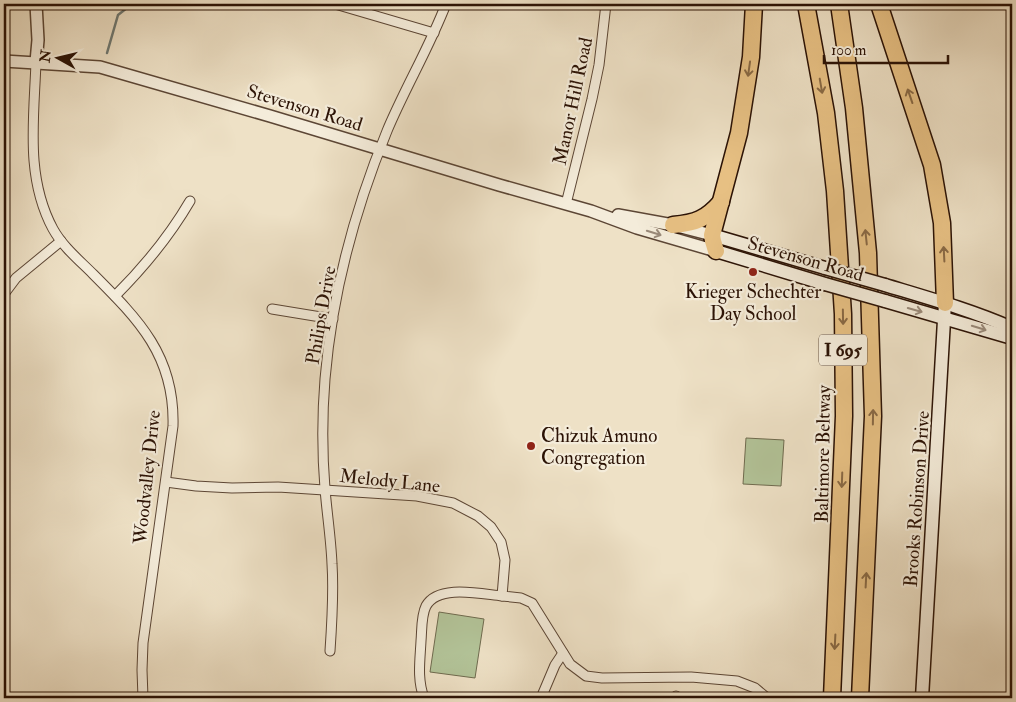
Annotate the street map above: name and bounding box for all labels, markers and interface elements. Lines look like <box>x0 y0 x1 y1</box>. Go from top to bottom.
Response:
north arrow <box>32 32 82 82</box>
scale bar <box>824 32 947 64</box>
street label: Manor Hill Road <box>548 34 598 167</box>
text: 100 m <box>831 41 867 60</box>
text: N <box>36 48 55 65</box>
one-way arrow <box>744 61 754 77</box>
one-way arrow <box>817 78 827 94</box>
street label: Stevenson Road <box>244 79 366 137</box>
one-way arrow <box>905 89 914 105</box>
one-way arrow <box>645 228 661 238</box>
one-way arrow <box>862 230 871 246</box>
street label: Stevenson Road <box>745 231 867 287</box>
one-way arrow <box>940 247 949 263</box>
street label: Philips Drive <box>301 264 342 366</box>
marker: Krieger Schechter Day School <box>747 266 759 278</box>
place label: Krieger Schechter Day School <box>685 280 821 326</box>
one-way arrow <box>907 305 923 315</box>
one-way arrow <box>838 309 848 325</box>
one-way arrow <box>970 324 986 334</box>
road number: I 695 <box>819 334 867 366</box>
street label: Baltimore Beltway <box>810 384 836 523</box>
street label: Woodvalley Drive <box>128 409 166 546</box>
one-way arrow <box>868 410 878 426</box>
street label: Brooks Robinson Drive <box>899 410 935 588</box>
place label: Chizuk Amuno Congregation <box>541 424 657 470</box>
marker: Chizuk Amuno Congregation <box>525 440 537 452</box>
street label: Melody Lane <box>338 464 441 498</box>
one-way arrow <box>837 472 846 488</box>
one-way arrow <box>861 572 870 588</box>
one-way arrow <box>831 634 840 650</box>

